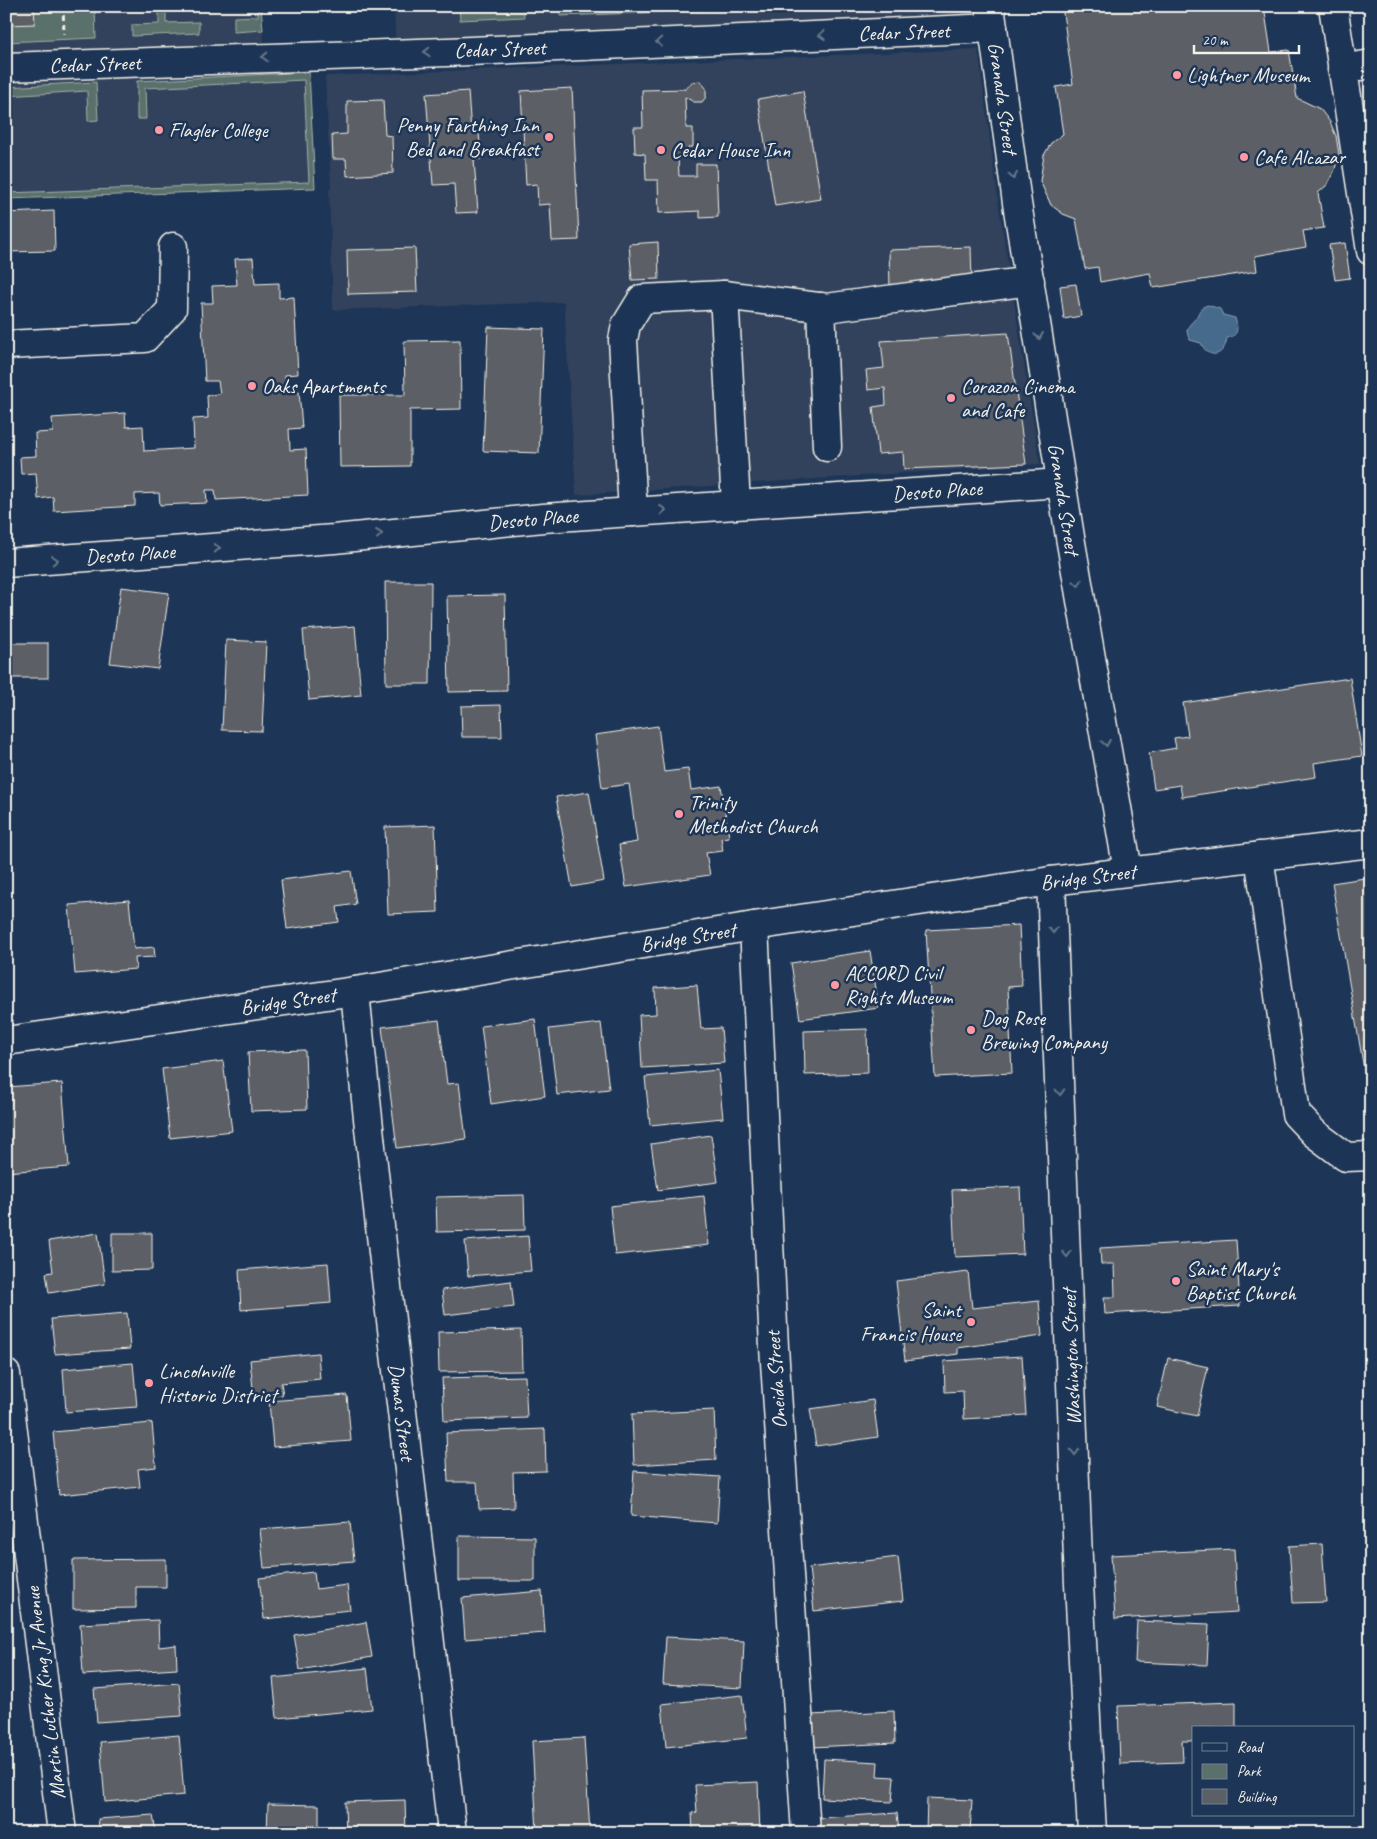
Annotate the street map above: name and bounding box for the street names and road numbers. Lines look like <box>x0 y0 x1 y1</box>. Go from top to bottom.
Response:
street label: Cedar Street <box>858 17 952 47</box>
street label: Cedar Street <box>454 34 548 64</box>
street label: Granada Street <box>982 41 1024 158</box>
street label: Cedar Street <box>49 49 143 79</box>
street label: Granada Street <box>1042 441 1086 560</box>
street label: Desoto Place <box>891 475 984 507</box>
street label: Desoto Place <box>487 502 580 536</box>
street label: Desoto Place <box>84 538 177 570</box>
street label: Bridge Street <box>1039 858 1140 896</box>
street label: Bridge Street <box>639 916 740 957</box>
street label: Bridge Street <box>239 981 340 1021</box>
street label: Washington Street <box>1056 1285 1086 1426</box>
street label: Oneida Street <box>759 1328 792 1430</box>
street label: Dumas Street <box>383 1362 421 1464</box>
street label: Martin Luther King Jr Avenue <box>19 1584 71 1801</box>

